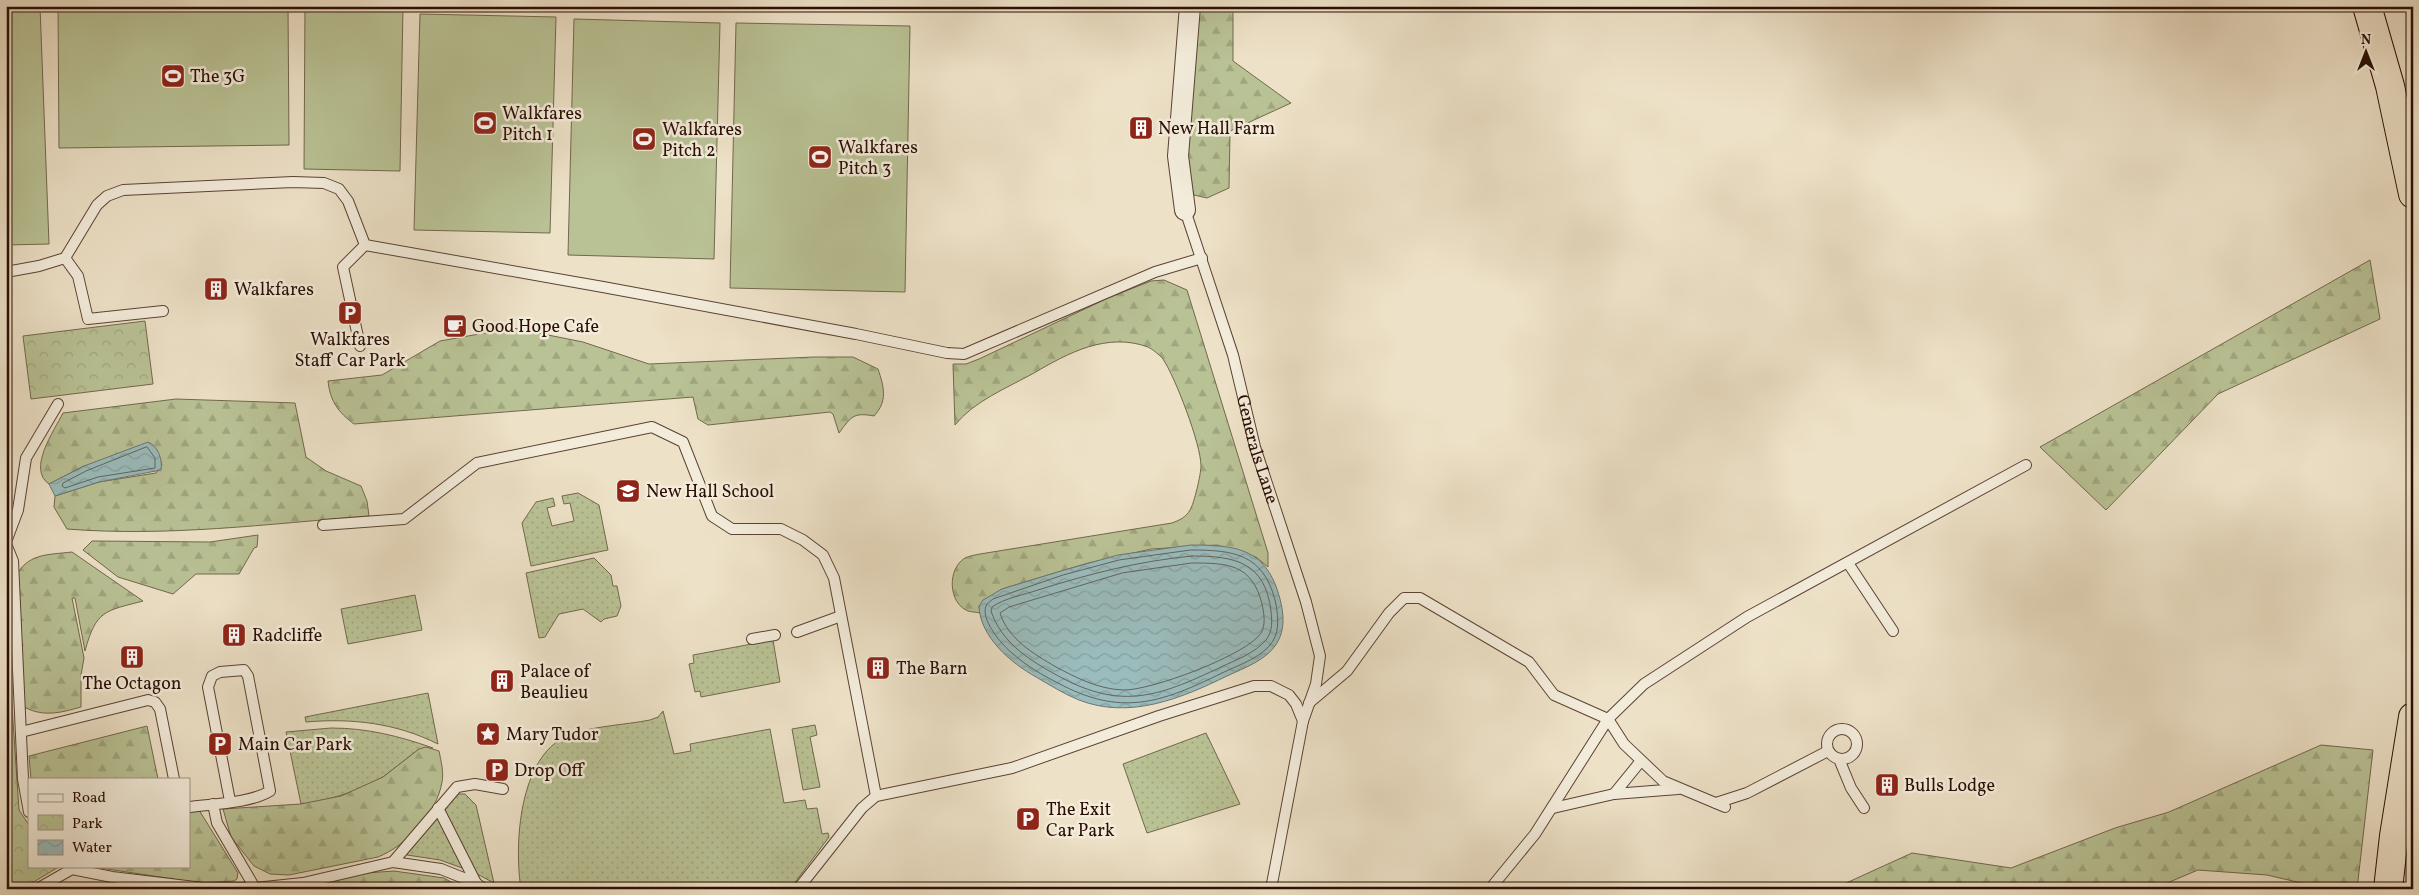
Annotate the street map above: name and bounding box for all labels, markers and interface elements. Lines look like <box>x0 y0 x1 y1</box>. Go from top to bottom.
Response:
north arrow <box>2342 28 2392 78</box>
text: N <box>2361 31 2371 50</box>
sports icon: The 3G <box>160 63 186 89</box>
place label: The 3G <box>190 65 245 90</box>
place label: Walkfares Pitch 1 <box>502 102 582 148</box>
sports icon: Walkfares Pitch 1 <box>472 110 498 136</box>
building icon: New Hall Farm <box>1128 115 1154 141</box>
place label: New Hall Farm <box>1158 117 1275 142</box>
place label: Walkfares Pitch 2 <box>662 118 742 164</box>
sports icon: Walkfares Pitch 2 <box>631 126 657 152</box>
place label: Walkfares Pitch 3 <box>838 136 918 182</box>
sports icon: Walkfares Pitch 3 <box>807 144 833 170</box>
building icon: Walkfares <box>203 276 229 302</box>
place label: Walkfares <box>234 278 314 303</box>
parking icon: Walkfares Staff Car Park <box>337 300 363 326</box>
cafe icon: Good Hope Cafe <box>442 313 468 339</box>
place label: Good Hope Cafe <box>472 315 599 340</box>
place label: Walkfares Staff Car Park <box>294 328 406 374</box>
street label: Generals Lane <box>1229 392 1284 507</box>
school or university icon: New Hall School <box>615 478 641 504</box>
place label: New Hall School <box>646 480 774 505</box>
building icon: Radcliffe <box>221 622 247 648</box>
place label: Radcliffe <box>252 624 322 649</box>
building icon: The Octagon <box>119 644 145 670</box>
building icon: The Barn <box>865 655 891 681</box>
place label: The Barn <box>896 657 968 682</box>
place label: Palace of Beaulieu <box>520 660 592 706</box>
building icon: Palace of Beaulieu <box>489 668 515 694</box>
place label: The Octagon <box>82 672 182 697</box>
place icon: Mary Tudor <box>475 721 501 747</box>
place label: Mary Tudor <box>506 723 599 748</box>
parking icon: Main Car Park <box>207 731 233 757</box>
place label: Main Car Park <box>238 733 352 758</box>
parking icon: Drop Off <box>484 757 510 783</box>
place label: Drop Off <box>514 759 585 784</box>
building icon: Bulls Lodge <box>1874 772 1900 798</box>
place label: Bulls Lodge <box>1904 774 1995 799</box>
legend <box>28 778 190 868</box>
text: Road <box>72 788 106 809</box>
place label: The Exit Car Park <box>1046 798 1115 844</box>
parking icon: The Exit Car Park <box>1015 806 1041 832</box>
text: Park <box>72 814 103 835</box>
text: Water <box>72 838 112 859</box>

